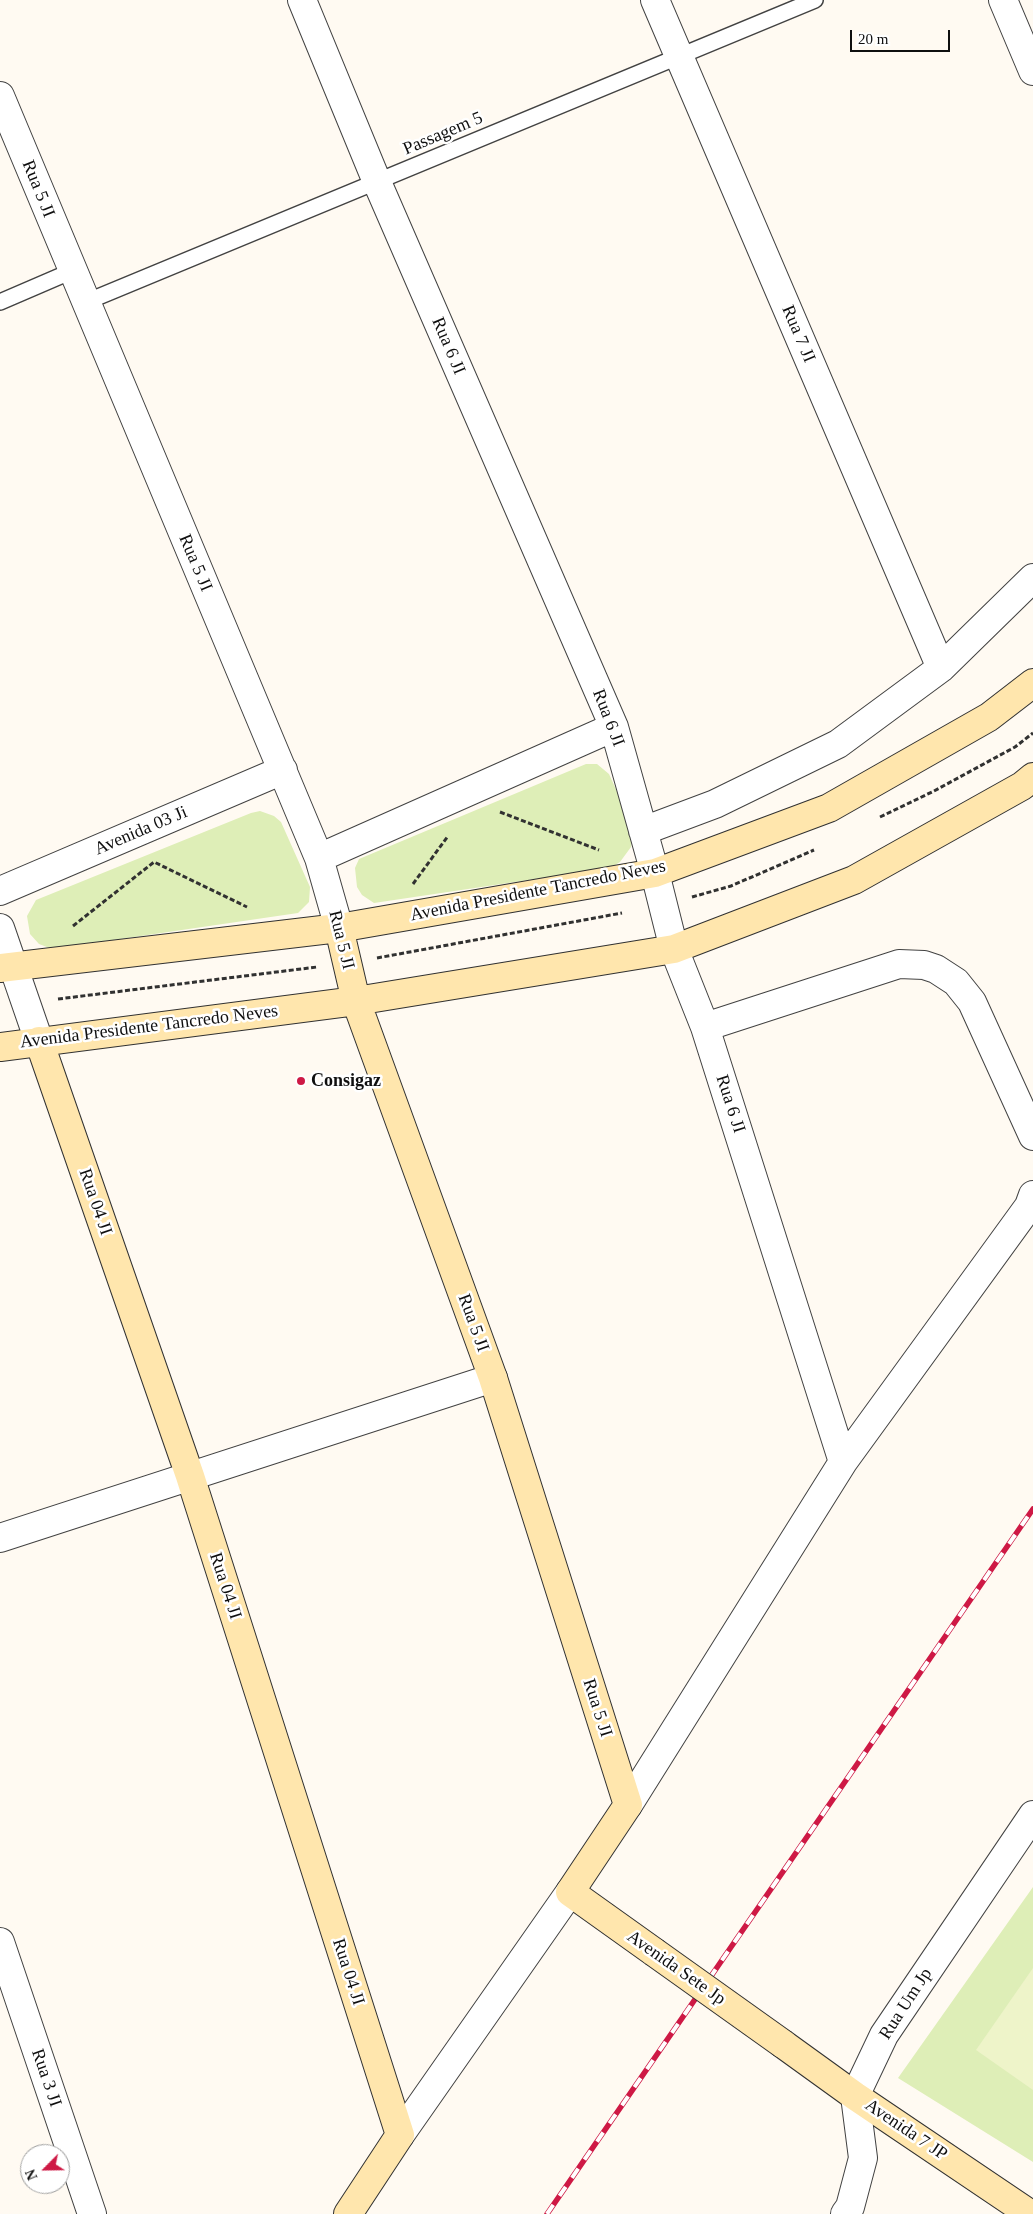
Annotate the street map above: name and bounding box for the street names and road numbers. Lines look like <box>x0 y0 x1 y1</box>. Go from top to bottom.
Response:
street label: Passagem 5 <box>400 108 486 160</box>
street label: Rua 5 JI <box>17 157 59 221</box>
street label: Rua 7 JI <box>776 302 820 366</box>
street label: Rua 6 JI <box>426 314 470 378</box>
street label: Rua 5 JI <box>173 531 217 595</box>
street label: Rua 6 JI <box>587 686 629 750</box>
street label: Avenida 03 Ji <box>91 802 191 860</box>
street label: Avenida Presidente Tancredo Neves <box>408 856 668 926</box>
street label: Rua 5 JI <box>323 908 359 972</box>
street label: Avenida Presidente Tancredo Neves <box>19 1000 279 1054</box>
street label: Rua 6 JI <box>710 1072 750 1136</box>
street label: Rua 04 JI <box>74 1166 116 1238</box>
street label: Rua 5 JI <box>453 1291 493 1355</box>
street label: Rua 04 JI <box>204 1550 246 1622</box>
street label: Rua 5 JI <box>577 1676 617 1740</box>
street label: Avenida Sete Jp <box>622 1926 730 2010</box>
street label: Rua 04 JI <box>327 1936 369 2008</box>
street label: Rua Um Jp <box>875 1964 937 2044</box>
street label: Rua 3 JI <box>26 2046 66 2110</box>
street label: Avenida 7 JP <box>861 2095 951 2165</box>

